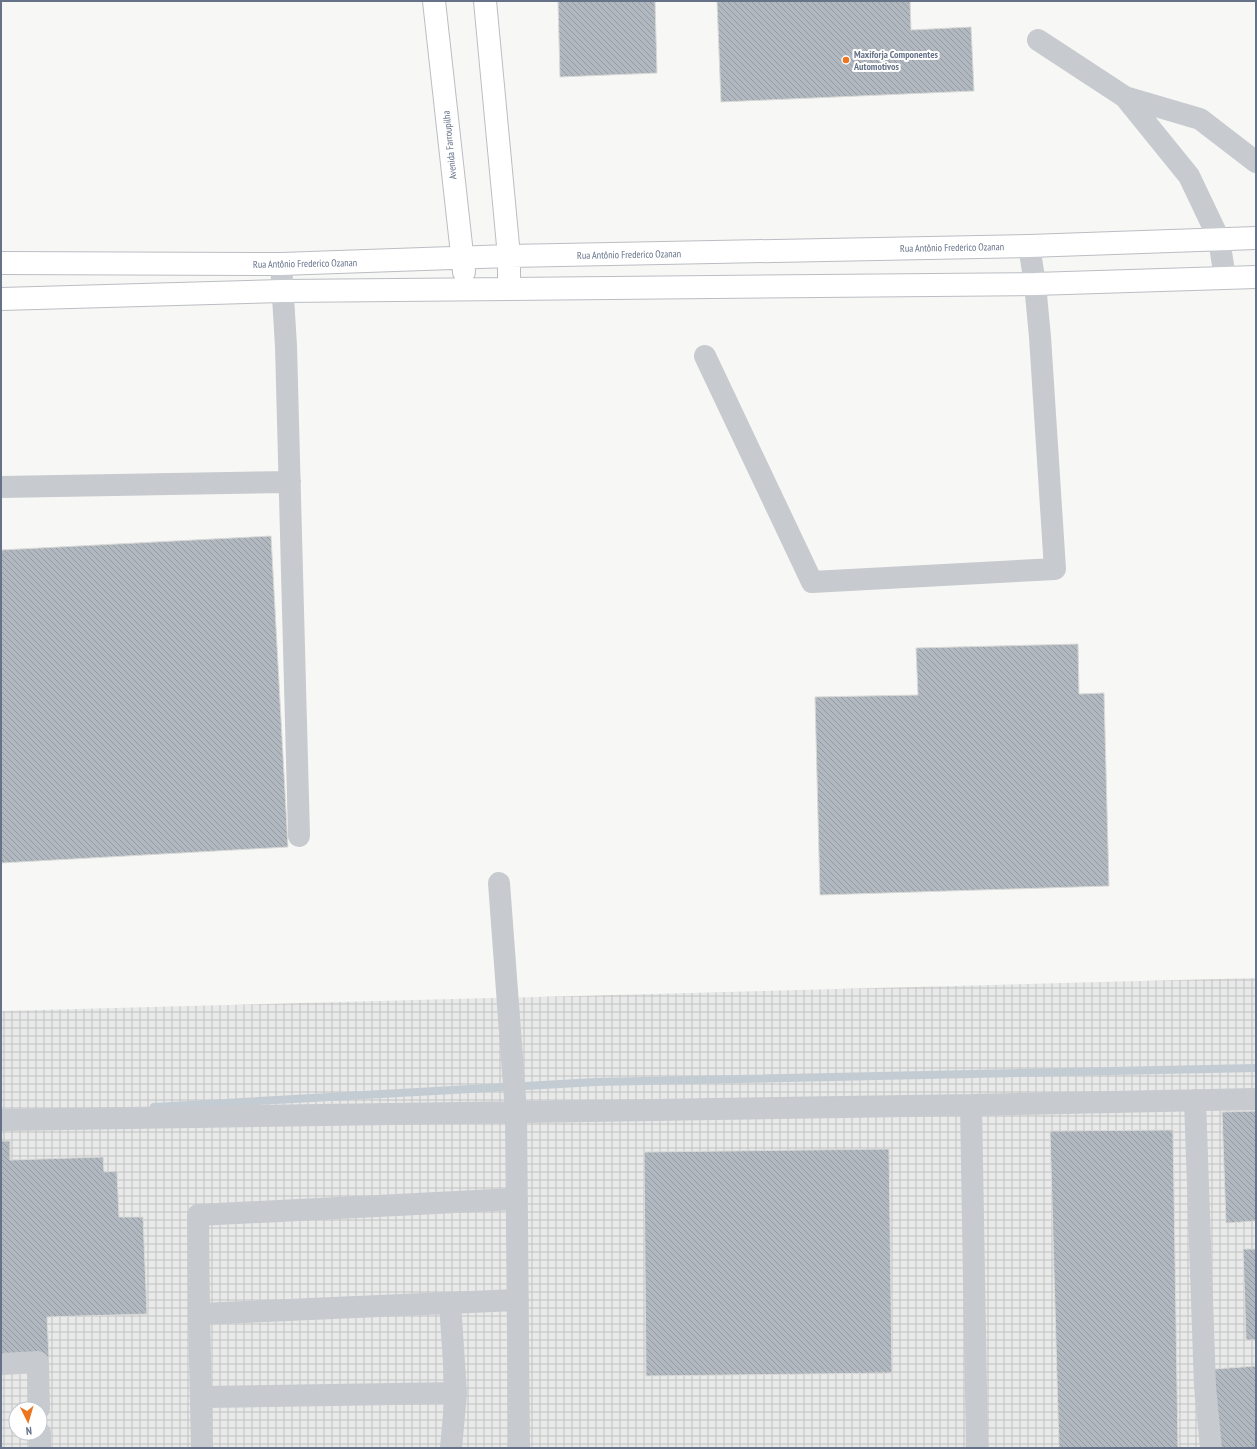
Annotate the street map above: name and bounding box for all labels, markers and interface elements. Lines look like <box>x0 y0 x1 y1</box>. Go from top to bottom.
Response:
place label: Maxiforja Componentes Automotivos <box>853 48 938 73</box>
marker: Maxiforja Componentes Automotivos <box>841 55 851 65</box>
street label: Avenida Farroupilha <box>439 110 460 180</box>
street label: Rua Antônio Frederico Ozanan <box>900 240 1004 255</box>
street label: Rua Antônio Frederico Ozanan <box>577 247 681 262</box>
street label: Rua Antônio Frederico Ozanan <box>253 256 357 271</box>
north arrow <box>8 1401 48 1441</box>
text: N <box>25 1424 32 1438</box>

